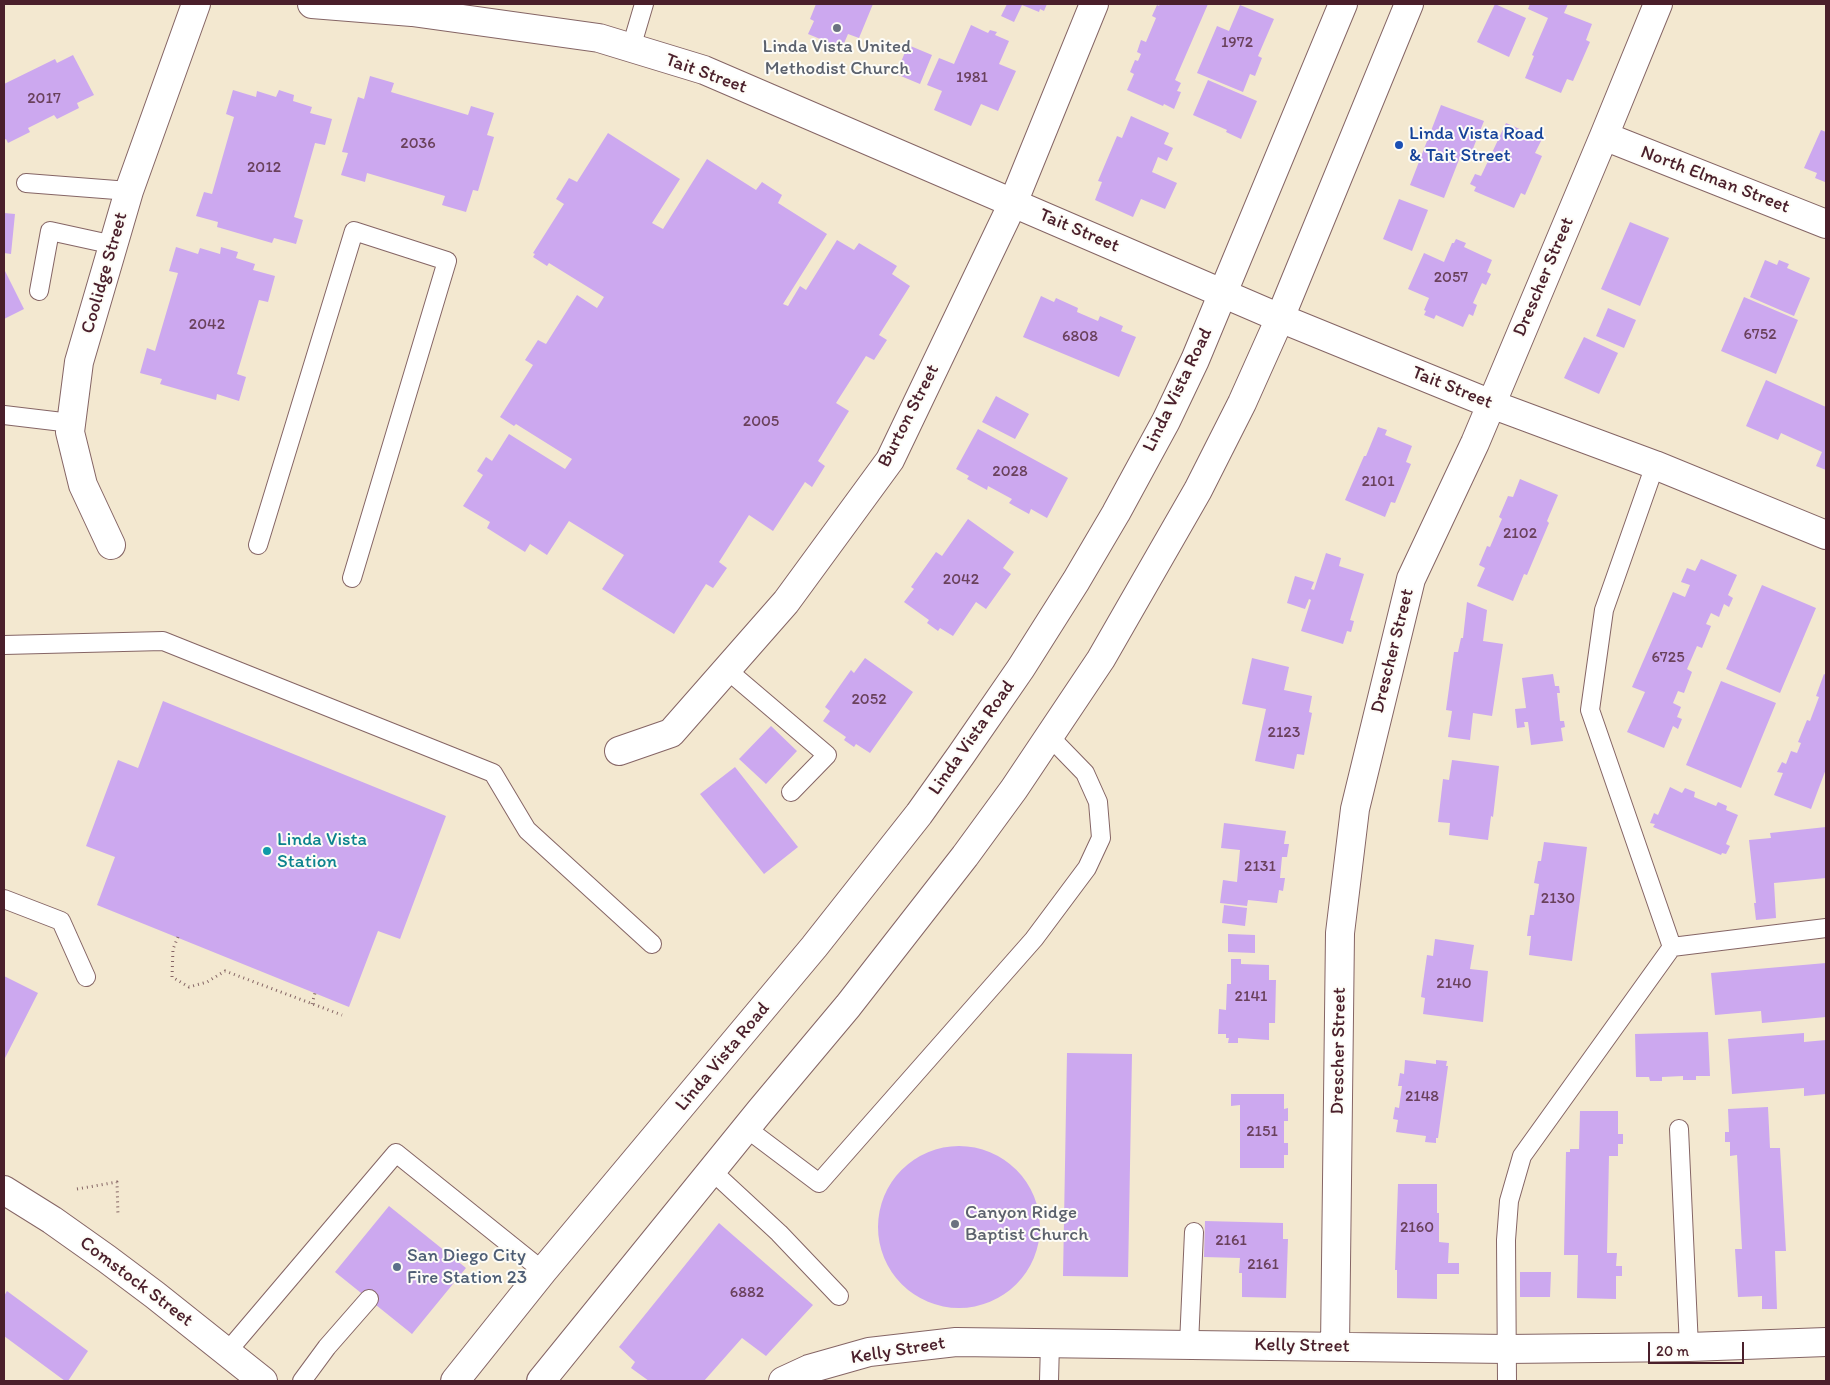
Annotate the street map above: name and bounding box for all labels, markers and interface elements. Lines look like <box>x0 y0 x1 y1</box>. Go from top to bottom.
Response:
marker: Linda Vista United Methodist Church <box>831 22 843 34</box>
house number: 1972 <box>1221 33 1253 53</box>
place label: Linda Vista United Methodist Church <box>763 36 911 80</box>
street label: Tait Street <box>662 49 750 99</box>
house number: 1981 <box>956 68 988 88</box>
house number: 2017 <box>27 89 61 109</box>
place label: Linda Vista Road & Tait Street <box>1409 123 1544 167</box>
house number: 2036 <box>400 134 436 154</box>
marker: Linda Vista Road & Tait Street <box>1393 139 1405 151</box>
street label: North Elman Street <box>1637 141 1793 219</box>
house number: 2012 <box>247 158 281 178</box>
street label: Tait Street <box>1035 204 1123 258</box>
street label: Coolidge Street <box>77 210 133 336</box>
street label: Drescher Street <box>1509 214 1579 340</box>
house number: 2057 <box>1434 268 1468 288</box>
house number: 2042 <box>189 315 225 335</box>
street label: Linda Vista Road <box>1138 324 1218 456</box>
house number: 6752 <box>1743 325 1777 345</box>
house number: 6808 <box>1062 327 1098 347</box>
street label: Burton Street <box>873 361 945 471</box>
street label: Tait Street <box>1408 361 1496 415</box>
house number: 2005 <box>743 412 779 432</box>
house number: 2028 <box>992 462 1028 482</box>
house number: 2101 <box>1361 472 1395 492</box>
house number: 2102 <box>1503 524 1537 544</box>
house number: 2042 <box>943 570 979 590</box>
street label: Drescher Street <box>1367 586 1419 716</box>
house number: 6725 <box>1651 648 1685 668</box>
street label: Linda Vista Road <box>924 676 1020 800</box>
house number: 2052 <box>851 690 887 710</box>
house number: 2123 <box>1268 723 1300 743</box>
place label: Linda Vista Station <box>277 829 367 873</box>
marker: Linda Vista Station <box>261 845 273 857</box>
house number: 2131 <box>1244 857 1276 877</box>
house number: 2130 <box>1541 889 1575 909</box>
house number: 2140 <box>1436 974 1472 994</box>
house number: 2141 <box>1235 987 1267 1007</box>
street label: Drescher Street <box>1326 987 1352 1115</box>
street label: Linda Vista Road <box>671 998 775 1116</box>
house number: 2148 <box>1405 1087 1439 1107</box>
house number: 2151 <box>1246 1122 1278 1142</box>
place label: Canyon Ridge Baptist Church <box>965 1202 1088 1246</box>
marker: Canyon Ridge Baptist Church <box>949 1218 961 1230</box>
house number: 2160 <box>1400 1218 1434 1238</box>
house number: 2161 <box>1215 1231 1247 1251</box>
street label: Comstock Street <box>75 1232 197 1332</box>
place label: San Diego City Fire Station 23 <box>407 1245 527 1289</box>
house number: 2161 <box>1247 1255 1279 1275</box>
marker: San Diego City Fire Station 23 <box>391 1261 403 1273</box>
house number: 6882 <box>730 1283 764 1303</box>
street label: Kelly Street <box>849 1332 947 1370</box>
scale bar <box>1650 1332 1746 1364</box>
street label: Kelly Street <box>1254 1334 1350 1358</box>
text: 20 m <box>1656 1342 1689 1360</box>

